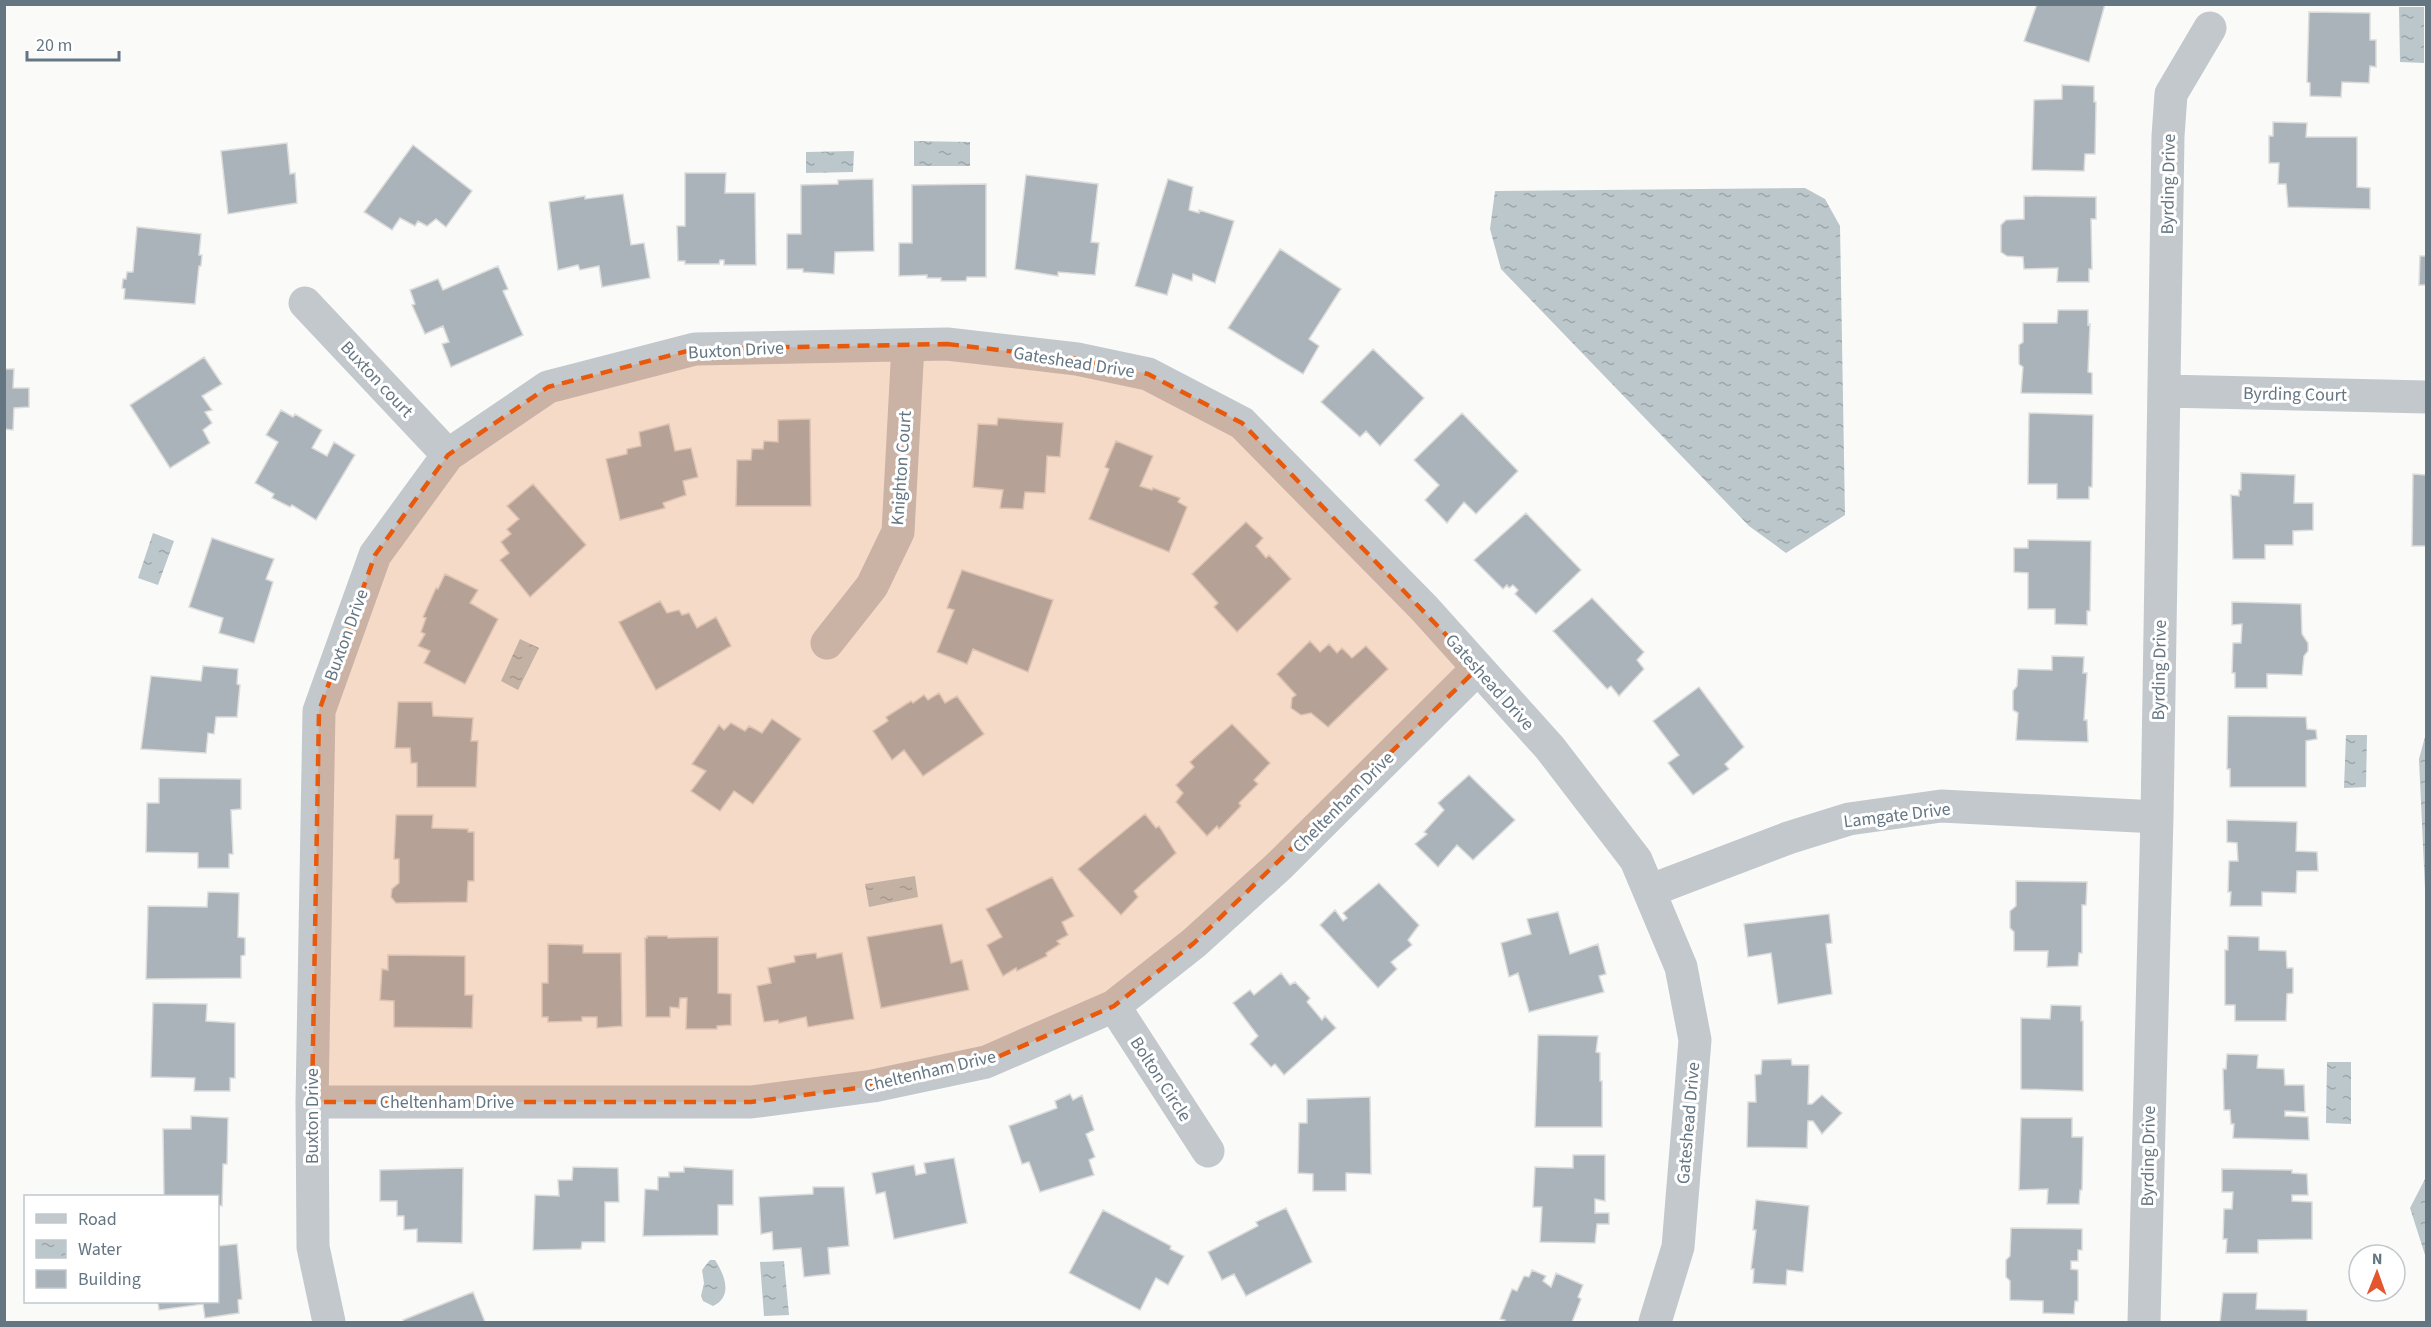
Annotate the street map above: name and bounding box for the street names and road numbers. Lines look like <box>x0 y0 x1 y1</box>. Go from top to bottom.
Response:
street label: Byrding Drive <box>2155 133 2182 235</box>
street label: Buxton court <box>335 335 419 423</box>
street label: Buxton Drive <box>687 335 785 365</box>
street label: Gateshead Drive <box>1012 341 1136 384</box>
street label: Byrding Court <box>2243 381 2347 408</box>
street label: Knighton Court <box>885 410 918 526</box>
street label: Buxton Drive <box>318 586 375 685</box>
street label: Byrding Drive <box>2146 619 2173 721</box>
street label: Gateshead Drive <box>1439 628 1540 736</box>
street label: Cheltenham Drive <box>1287 746 1400 859</box>
street label: Lamgate Drive <box>1842 797 1952 834</box>
street label: Bolton Circle <box>1124 1032 1197 1127</box>
street label: Cheltenham Drive <box>862 1044 999 1099</box>
street label: Gateshead Drive <box>1671 1061 1706 1185</box>
street label: Buxton Drive <box>300 1068 325 1164</box>
street label: Cheltenham Drive <box>380 1090 514 1115</box>
street label: Byrding Drive <box>2135 1105 2162 1207</box>

